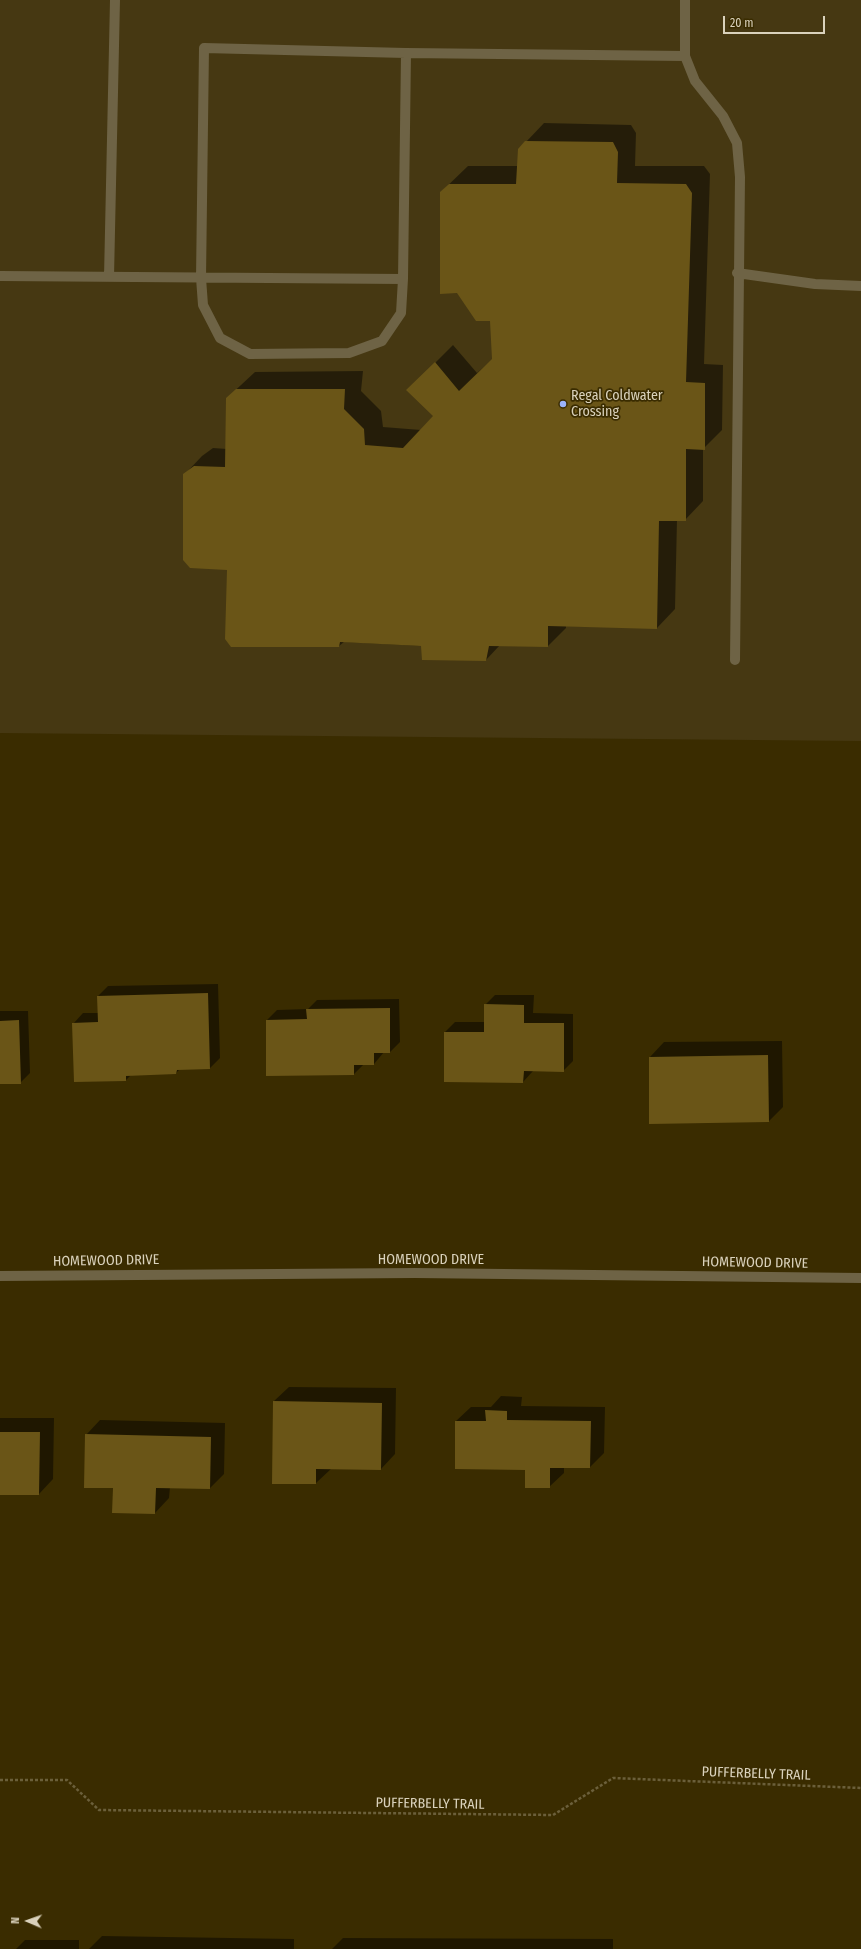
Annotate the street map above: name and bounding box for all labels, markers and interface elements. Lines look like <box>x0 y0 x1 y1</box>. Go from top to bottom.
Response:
scale bar <box>725 8 827 34</box>
text: 20 m <box>730 16 754 30</box>
place label: Regal Coldwater Crossing <box>571 388 663 420</box>
marker: Regal Coldwater Crossing <box>558 399 568 409</box>
street label: HOMEWOOD DRIVE <box>53 1252 159 1270</box>
street label: HOMEWOOD DRIVE <box>378 1252 484 1268</box>
street label: HOMEWOOD DRIVE <box>702 1254 808 1272</box>
street label: PUFFERBELLY TRAIL <box>701 1764 811 1784</box>
street label: PUFFERBELLY TRAIL <box>375 1795 485 1813</box>
north arrow <box>8 1901 48 1941</box>
text: N <box>9 1917 22 1924</box>

